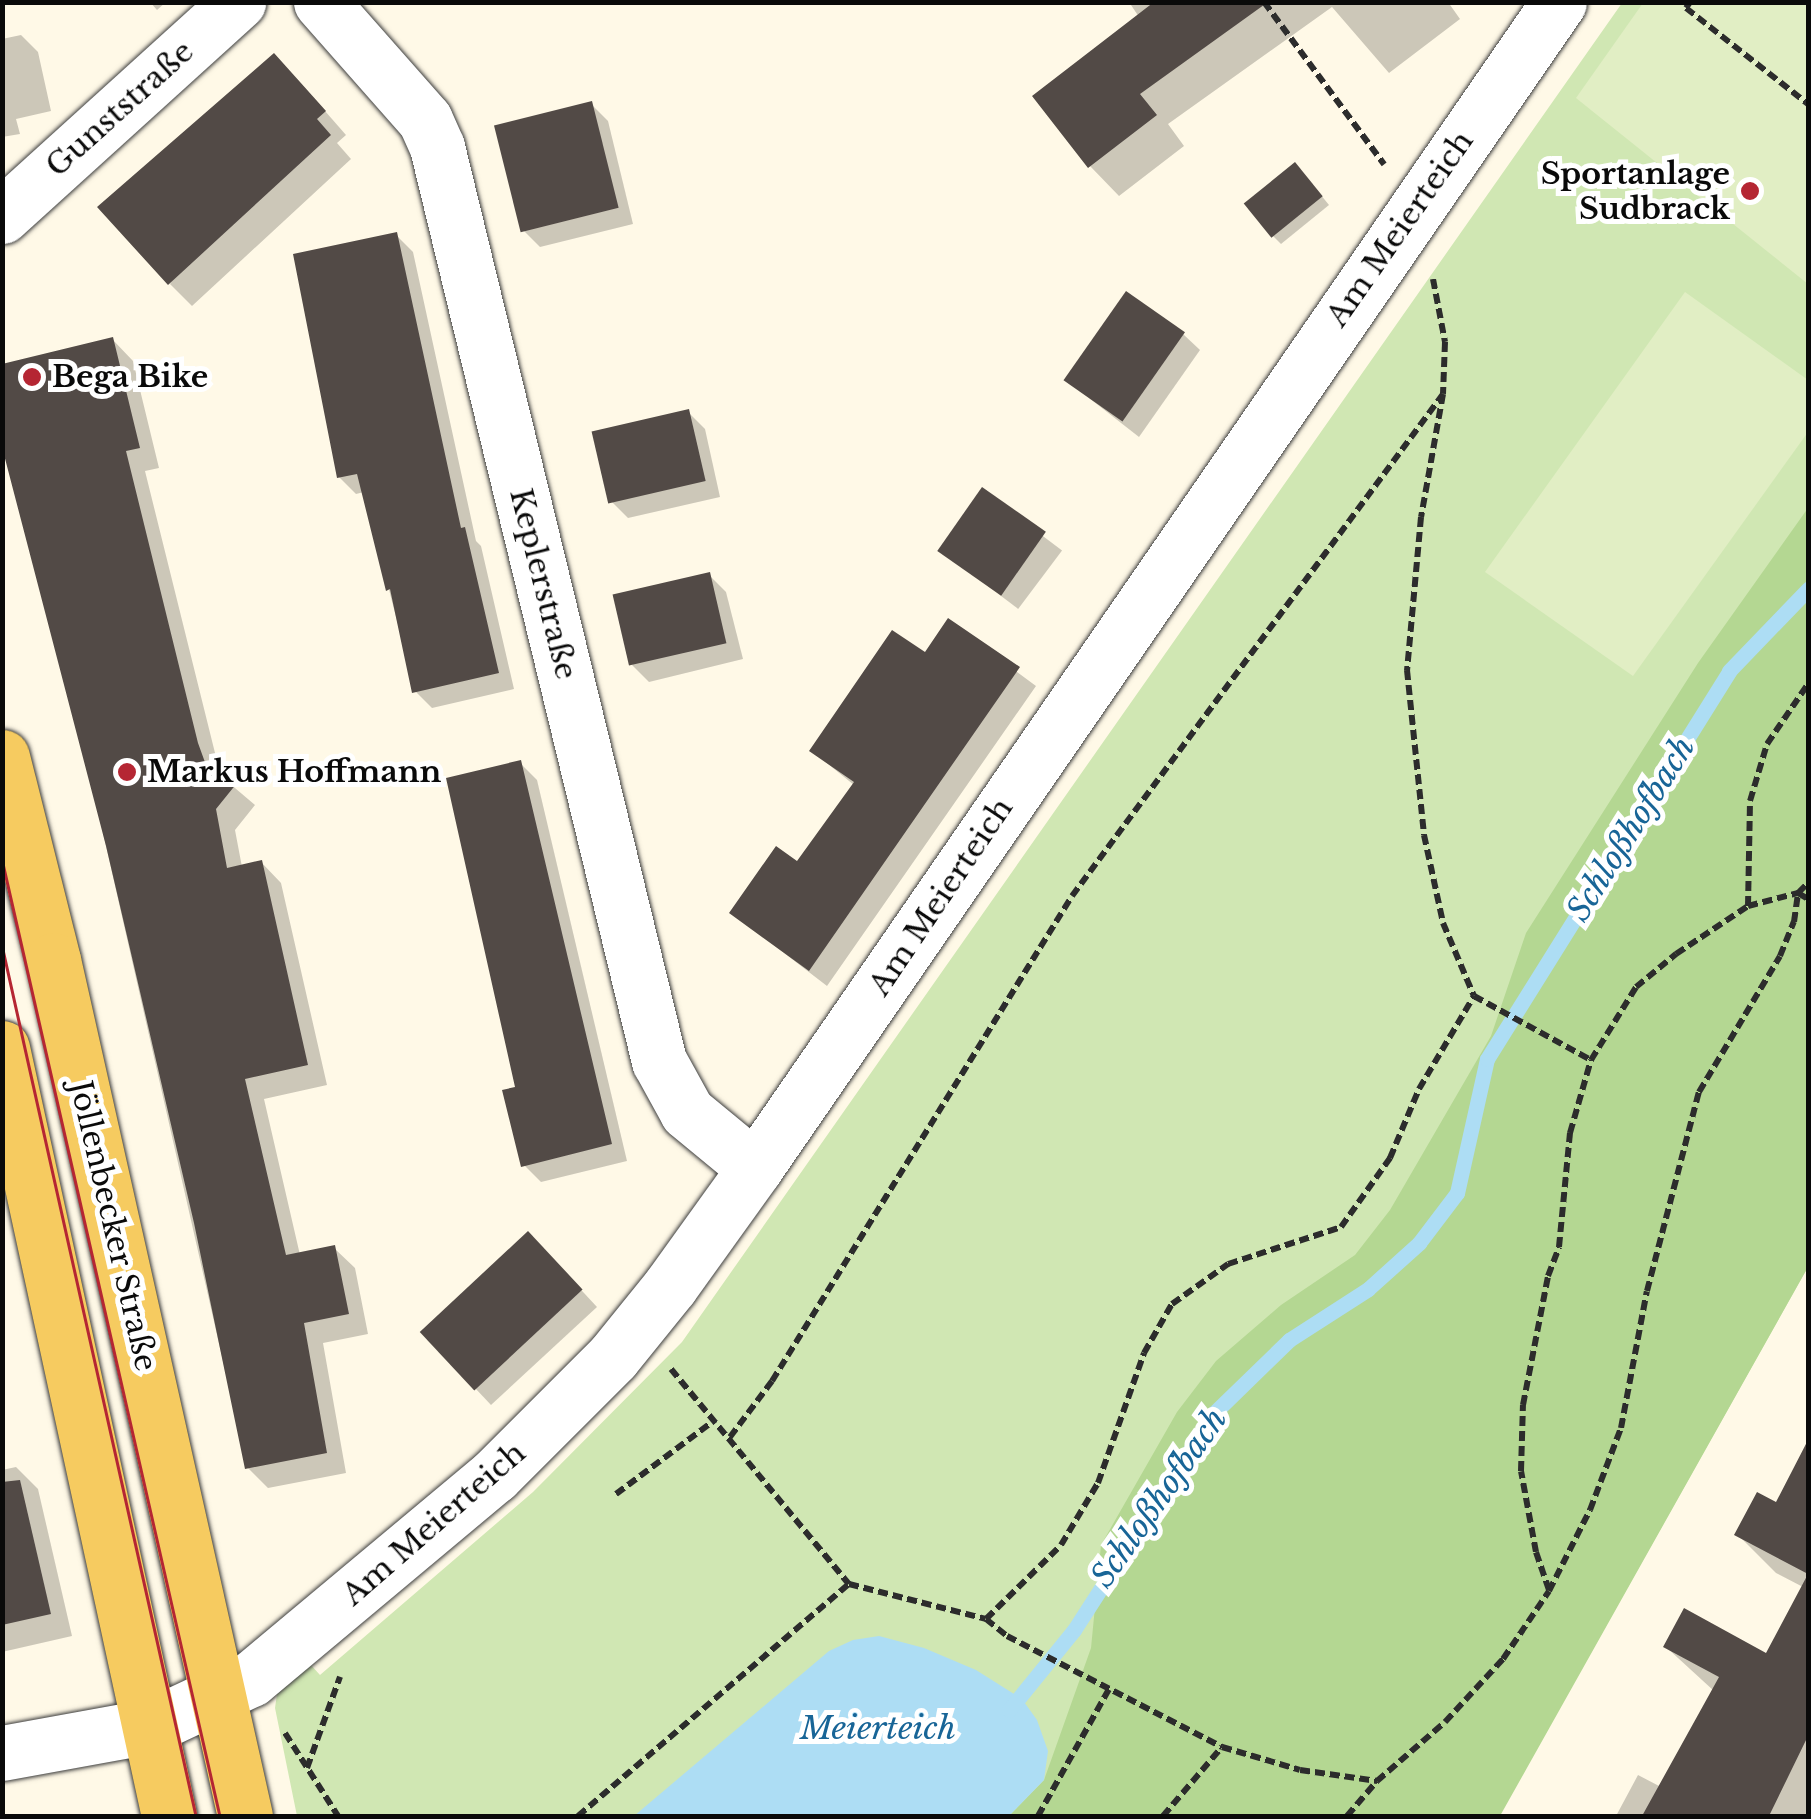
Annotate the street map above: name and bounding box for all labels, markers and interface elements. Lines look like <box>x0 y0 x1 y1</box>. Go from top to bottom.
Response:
street label: Gunststraße <box>39 34 201 184</box>
street label: Am Meierteich <box>1319 124 1481 334</box>
place label: Sportanlage Sudbrack <box>1541 156 1730 226</box>
marker: Sportanlage Sudbrack <box>1739 180 1761 202</box>
place label: Bega Bike <box>52 359 208 395</box>
marker: Bega Bike <box>21 366 43 388</box>
street label: Keplerstraße <box>502 485 584 683</box>
water label: Schloßhofbach <box>1559 730 1703 928</box>
place label: Markus Hoffmann <box>147 754 441 790</box>
marker: Markus Hoffmann <box>116 761 138 783</box>
street label: Am Meierteich <box>862 791 1020 1003</box>
street label: Jöllenbecker Straße <box>62 1077 164 1375</box>
water label: Schloßhofbach <box>1083 1401 1235 1595</box>
street label: Am Meierteich <box>335 1435 533 1613</box>
water label: Meierteich <box>800 1709 956 1747</box>

